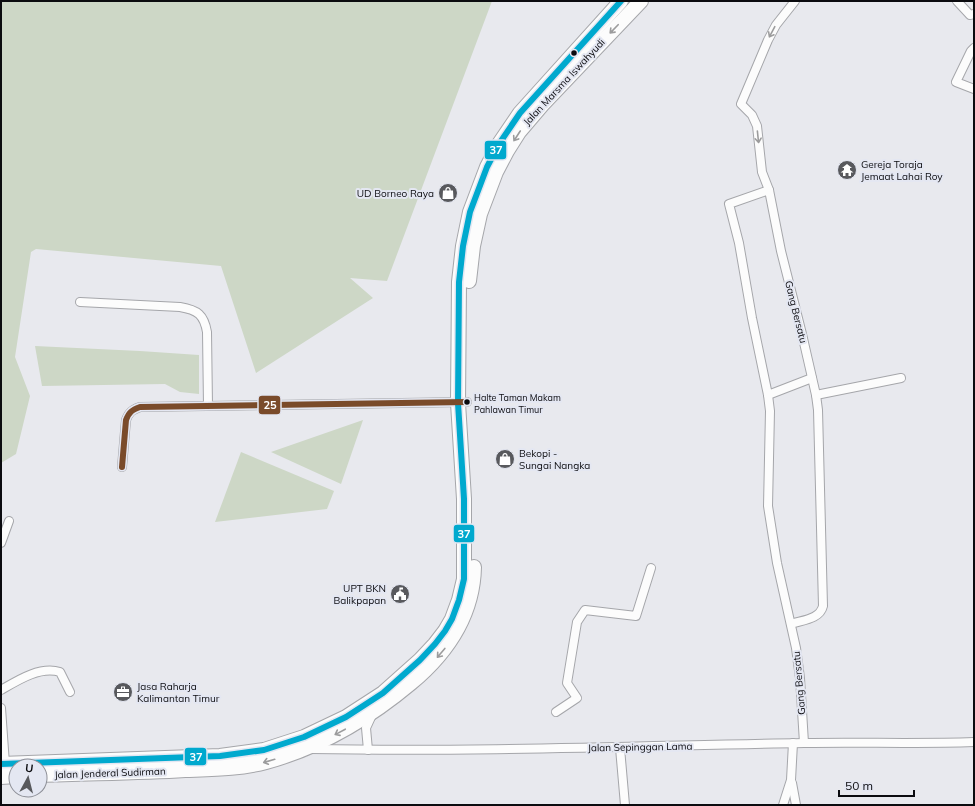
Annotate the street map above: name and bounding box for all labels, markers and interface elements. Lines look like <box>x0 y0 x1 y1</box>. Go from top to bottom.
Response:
one-way arrow <box>609 24 619 34</box>
one-way arrow <box>768 26 775 38</box>
street label: Jalan Marsma Iswahyudi <box>520 36 608 128</box>
unlabelled marker <box>569 48 579 58</box>
one-way arrow <box>513 130 521 141</box>
one-way arrow <box>755 130 762 143</box>
line badge: 37 <box>484 140 507 160</box>
text: 37 <box>489 143 503 157</box>
place label: Gereja Toraja Jemaat Lahai Roy <box>861 158 943 183</box>
temple icon: Gereja Toraja Jemaat Lahai Roy <box>836 159 858 181</box>
shop icon: UD Borneo Raya <box>437 182 459 204</box>
place label: UD Borneo Raya <box>357 187 434 200</box>
street label: Gang Bersatu <box>782 279 810 345</box>
place label: Halte Taman Makam Pahlawan Timur <box>474 392 561 415</box>
line badge: 25 <box>258 395 281 415</box>
marker: Halte Taman Makam Pahlawan Timur <box>462 397 472 407</box>
text: 25 <box>263 398 277 412</box>
place label: Bekopi - Sungai Nangka <box>519 447 590 472</box>
shop icon: Bekopi - Sungai Nangka <box>494 448 516 470</box>
line badge: 37 <box>453 524 475 543</box>
text: 37 <box>457 527 471 541</box>
place label: UPT BKN Balikpapan <box>333 582 386 607</box>
public building icon: UPT BKN Balikpapan <box>389 583 411 605</box>
one-way arrow <box>436 648 445 659</box>
street label: Gang Bersatu <box>790 651 808 715</box>
place label: Jasa Raharja Kalimantan Timur <box>137 680 220 705</box>
office icon: Jasa Raharja Kalimantan Timur <box>112 681 134 703</box>
one-way arrow <box>334 729 346 736</box>
street label: Jalan Sepinggan Lama <box>587 740 693 754</box>
line badge: 37 <box>184 747 207 766</box>
text: 37 <box>189 750 203 764</box>
one-way arrow <box>262 757 275 765</box>
north arrow <box>8 758 48 798</box>
text: U <box>24 761 34 776</box>
street label: Jalan Jenderal Sudirman <box>54 765 166 781</box>
scale bar <box>839 772 914 798</box>
text: 50 m <box>845 778 873 793</box>

